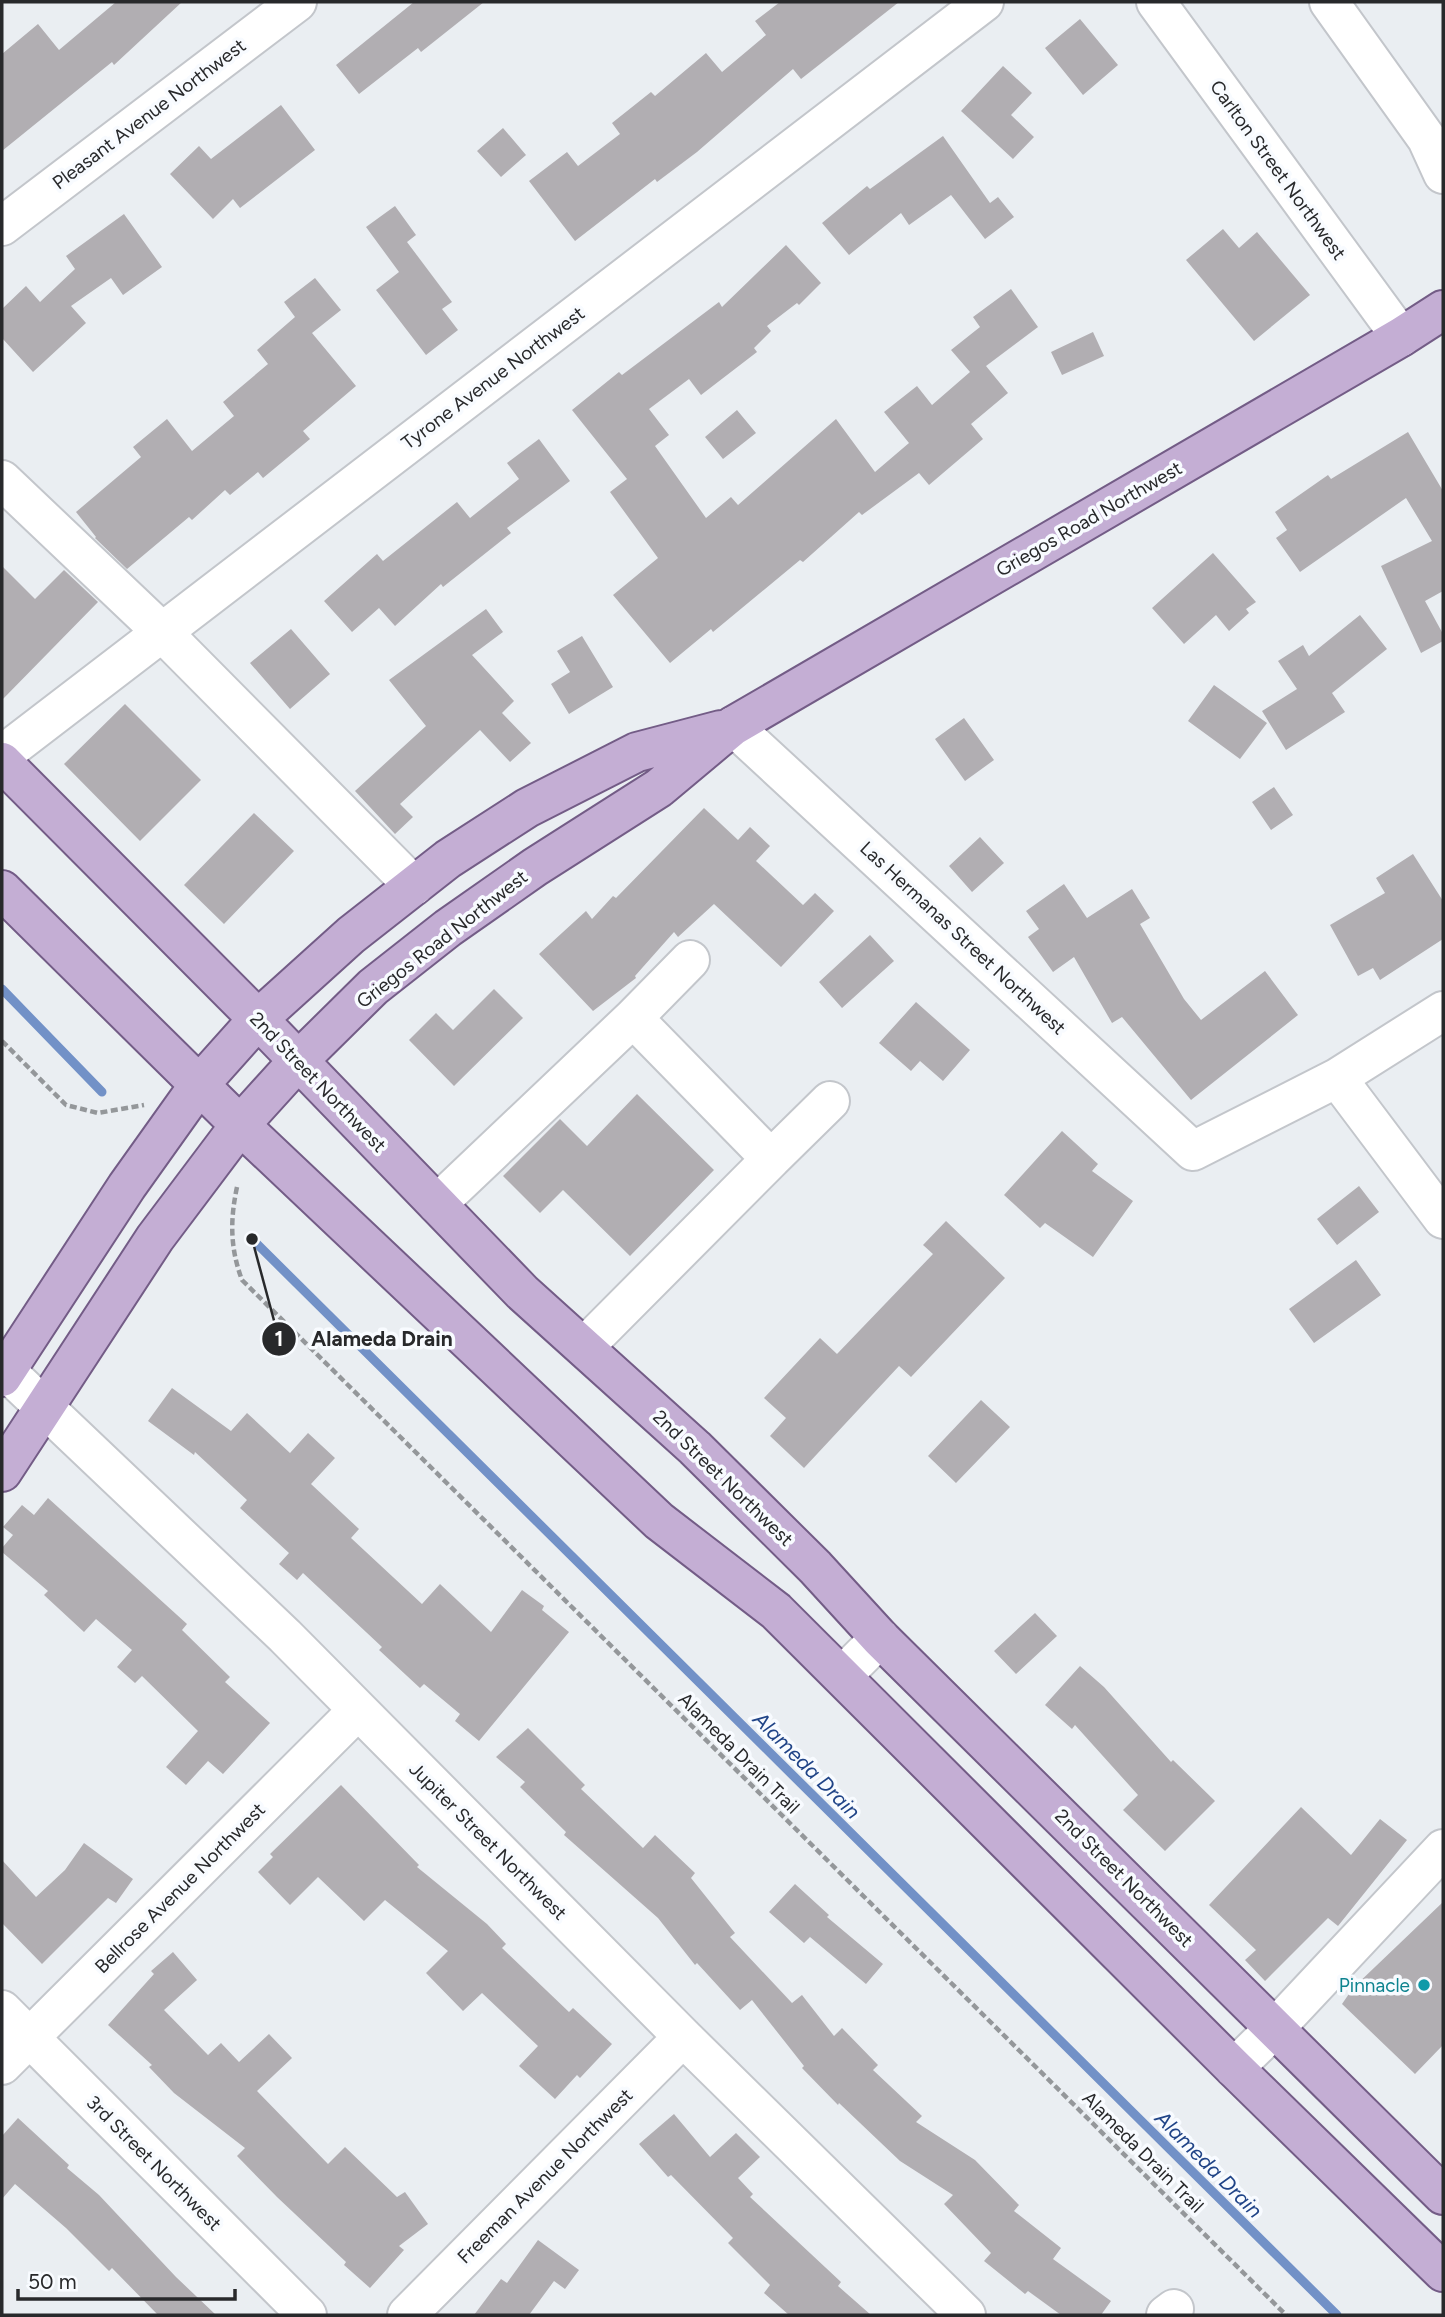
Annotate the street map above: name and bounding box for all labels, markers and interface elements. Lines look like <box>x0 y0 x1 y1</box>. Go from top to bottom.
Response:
street label: Pleasant Avenue Northwest <box>48 34 250 194</box>
street label: Carlton Street Northwest <box>1205 76 1351 264</box>
street label: Tyrone Avenue Northwest <box>397 302 589 454</box>
street label: Griegos Road Northwest <box>992 456 1186 582</box>
street label: Las Hermanas Street Northwest <box>855 837 1071 1039</box>
street label: Griegos Road Northwest <box>352 865 532 1013</box>
street label: 2nd Street Northwest <box>245 1007 391 1157</box>
callout: Alameda Drain <box>262 1318 466 1360</box>
text: 1 <box>275 1326 283 1351</box>
text: Alameda Drain <box>311 1326 453 1351</box>
street label: 2nd Street Northwest <box>648 1405 798 1551</box>
street label: Alameda Drain Trail <box>674 1688 804 1818</box>
water label: Alameda Drain <box>748 1706 866 1824</box>
street label: Jupiter Street Northwest <box>404 1757 572 1925</box>
street label: Bellrose Avenue Northwest <box>90 1798 270 1978</box>
street label: 2nd Street Northwest <box>1050 1804 1198 1952</box>
place label: Pinnacle <box>1339 1974 1410 1997</box>
marker: Pinnacle <box>1416 1977 1432 1993</box>
street label: Freeman Avenue Northwest <box>453 2084 637 2268</box>
street label: Alameda Drain Trail <box>1078 2087 1208 2217</box>
street label: 3rd Street Northwest <box>82 2091 226 2235</box>
water label: Alameda Drain <box>1150 2105 1268 2223</box>
scale bar <box>18 2258 234 2302</box>
text: 50 m <box>28 2269 77 2294</box>

